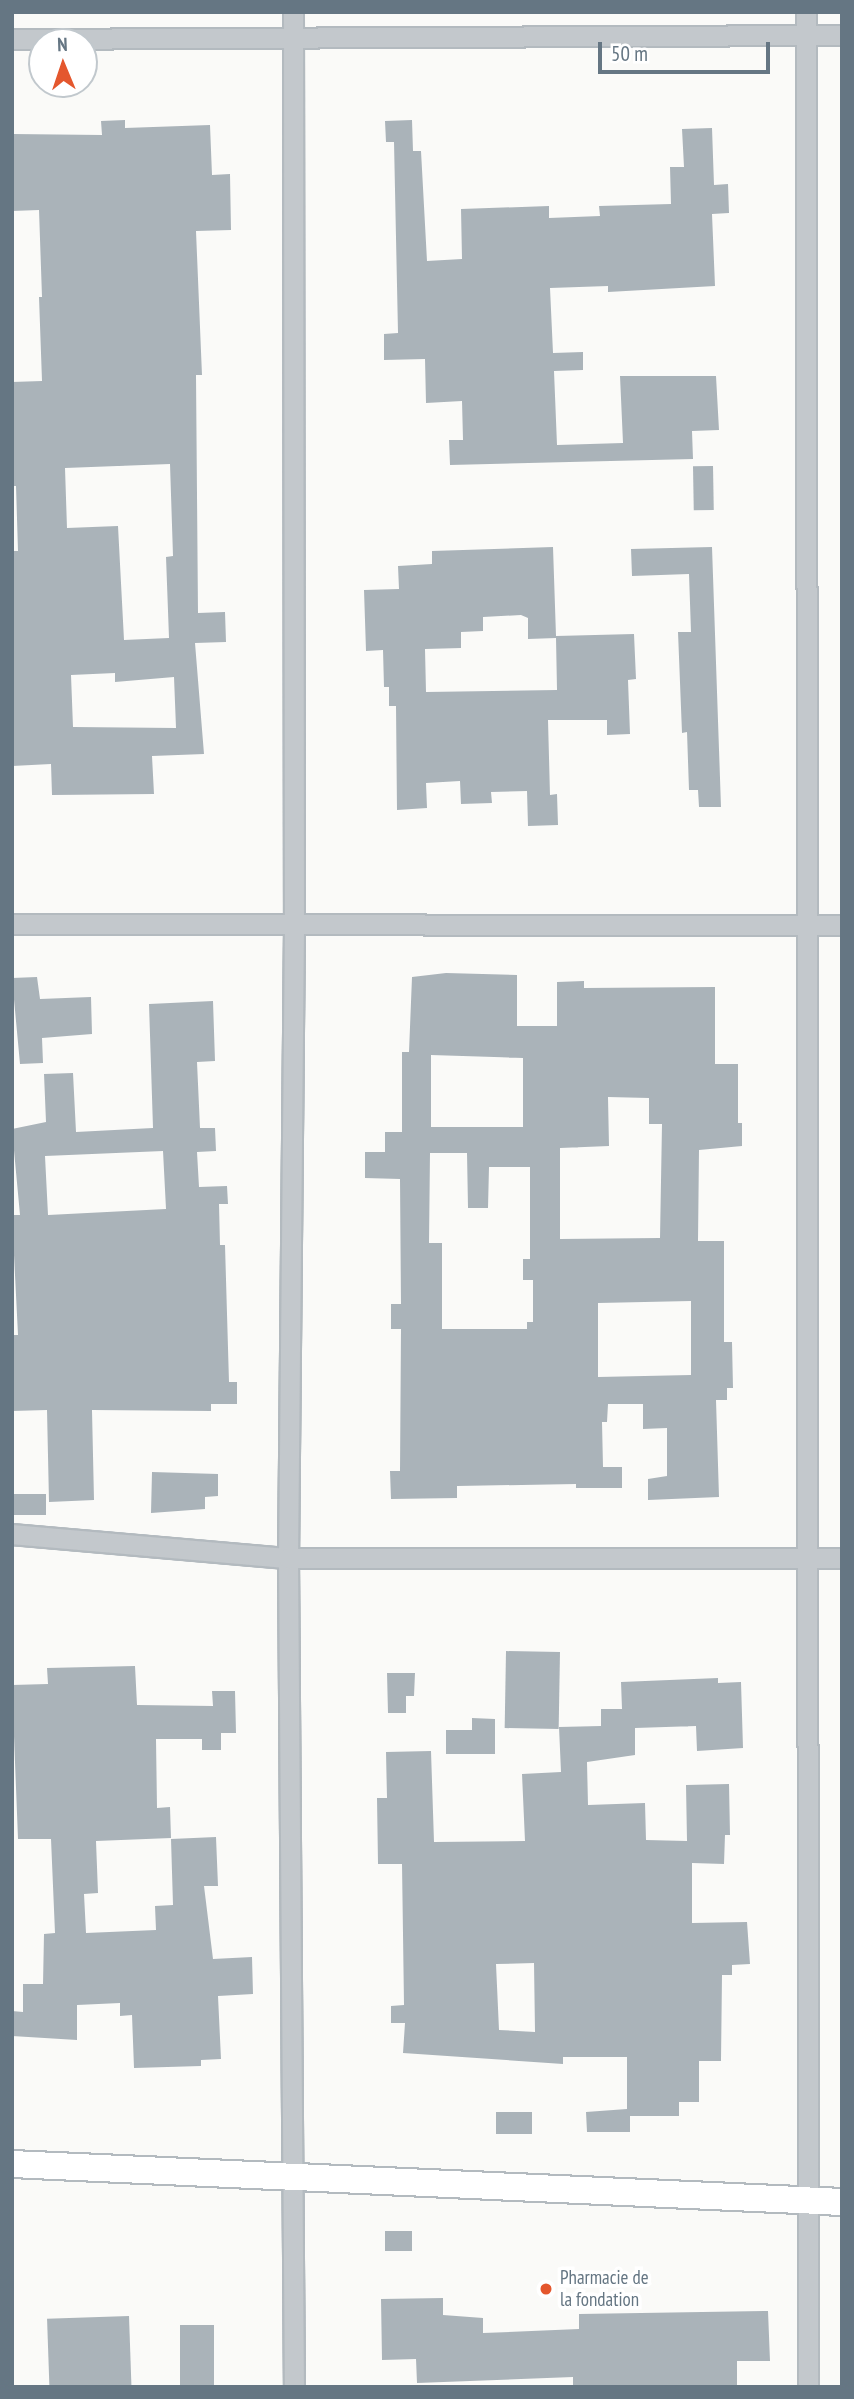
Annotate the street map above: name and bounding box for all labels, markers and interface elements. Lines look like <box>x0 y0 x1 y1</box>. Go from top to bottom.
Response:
north arrow <box>28 28 98 98</box>
scale bar <box>602 28 774 72</box>
text: N <box>57 32 68 56</box>
text: 50 m <box>611 40 648 67</box>
place label: Pharmacie de la fondation <box>560 2267 649 2311</box>
marker: Pharmacie de la fondation <box>538 2281 554 2297</box>

